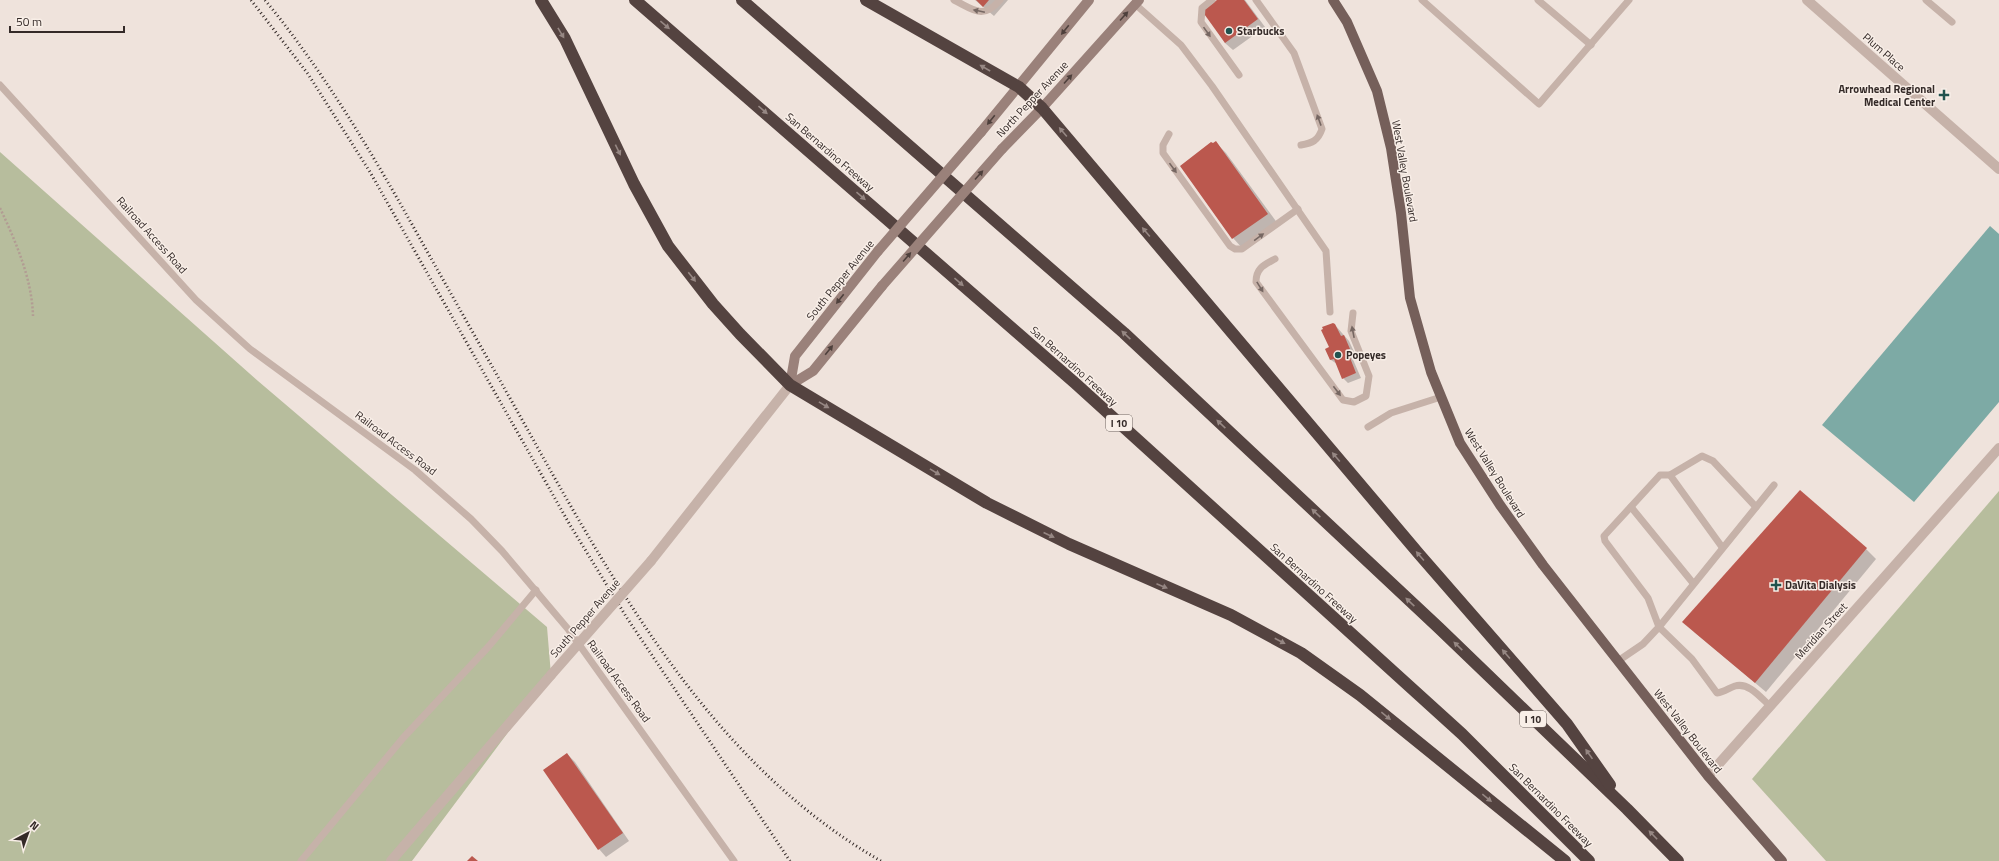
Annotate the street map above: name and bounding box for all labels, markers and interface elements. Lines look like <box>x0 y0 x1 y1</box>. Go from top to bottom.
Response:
one-way arrow <box>972 7 985 13</box>
scale bar <box>10 8 124 34</box>
one-way arrow <box>1120 10 1129 21</box>
text: 50 m <box>16 12 42 31</box>
one-way arrow <box>660 21 670 30</box>
place label: Starbucks <box>1237 23 1284 39</box>
one-way arrow <box>1060 25 1069 36</box>
marker: Starbucks <box>1224 26 1234 36</box>
one-way arrow <box>1203 27 1212 38</box>
one-way arrow <box>557 28 565 38</box>
street label: Plum Place <box>1859 29 1909 75</box>
street label: North Pepper Avenue <box>992 57 1072 141</box>
one-way arrow <box>979 64 991 71</box>
one-way arrow <box>1063 74 1073 84</box>
place label: Arrowhead Regional Medical Center <box>1838 81 1935 110</box>
marker: Arrowhead Regional Medical Center <box>1938 89 1950 101</box>
one-way arrow <box>758 106 768 115</box>
street label: San Bernardino Freeway <box>782 109 878 195</box>
one-way arrow <box>1315 114 1321 126</box>
one-way arrow <box>987 115 996 126</box>
street label: West Valley Boulevard <box>1388 119 1422 223</box>
one-way arrow <box>1059 127 1068 138</box>
one-way arrow <box>615 145 621 156</box>
one-way arrow <box>1169 163 1177 173</box>
one-way arrow <box>974 170 984 180</box>
one-way arrow <box>856 191 866 201</box>
street label: Railroad Access Road <box>113 193 191 277</box>
one-way arrow <box>1142 227 1151 237</box>
one-way arrow <box>1253 233 1264 242</box>
street label: South Pepper Avenue <box>802 236 878 324</box>
one-way arrow <box>903 251 912 262</box>
one-way arrow <box>687 271 696 282</box>
one-way arrow <box>953 277 964 286</box>
one-way arrow <box>1256 281 1264 292</box>
one-way arrow <box>835 293 844 304</box>
street label: San Bernardino Freeway <box>1027 322 1122 410</box>
one-way arrow <box>1350 326 1356 338</box>
one-way arrow <box>1121 330 1131 339</box>
one-way arrow <box>825 345 834 356</box>
place label: Popeyes <box>1346 347 1386 363</box>
marker: Popeyes <box>1333 350 1343 360</box>
one-way arrow <box>1333 386 1341 397</box>
one-way arrow <box>818 402 830 409</box>
street label: Railroad Access Road <box>352 407 440 479</box>
road number: I 10 <box>1106 415 1132 431</box>
one-way arrow <box>1216 419 1226 428</box>
street label: West Valley Boulevard <box>1461 425 1529 521</box>
one-way arrow <box>1332 452 1341 462</box>
one-way arrow <box>929 468 941 475</box>
one-way arrow <box>1311 508 1321 517</box>
one-way arrow <box>1043 532 1055 538</box>
street label: San Bernardino Freeway <box>1267 539 1362 627</box>
one-way arrow <box>1416 551 1425 562</box>
street label: South Pepper Avenue <box>546 575 624 661</box>
place label: DaVita Dialysis <box>1785 577 1856 593</box>
marker: DaVita Dialysis <box>1770 579 1782 591</box>
one-way arrow <box>1157 583 1168 589</box>
one-way arrow <box>1405 597 1415 606</box>
street label: Meridian Street <box>1791 599 1851 663</box>
street label: Railroad Access Road <box>584 636 655 726</box>
one-way arrow <box>1274 638 1285 645</box>
one-way arrow <box>1453 642 1463 651</box>
one-way arrow <box>1501 649 1511 659</box>
street label: West Valley Boulevard <box>1650 685 1726 777</box>
one-way arrow <box>1381 711 1391 720</box>
road number: I 10 <box>1520 711 1546 727</box>
one-way arrow <box>1585 749 1593 760</box>
street label: San Bernardino Freeway <box>1505 759 1597 851</box>
one-way arrow <box>1481 793 1492 802</box>
north arrow <box>8 813 48 853</box>
text: N <box>26 817 43 834</box>
one-way arrow <box>1648 830 1658 840</box>

